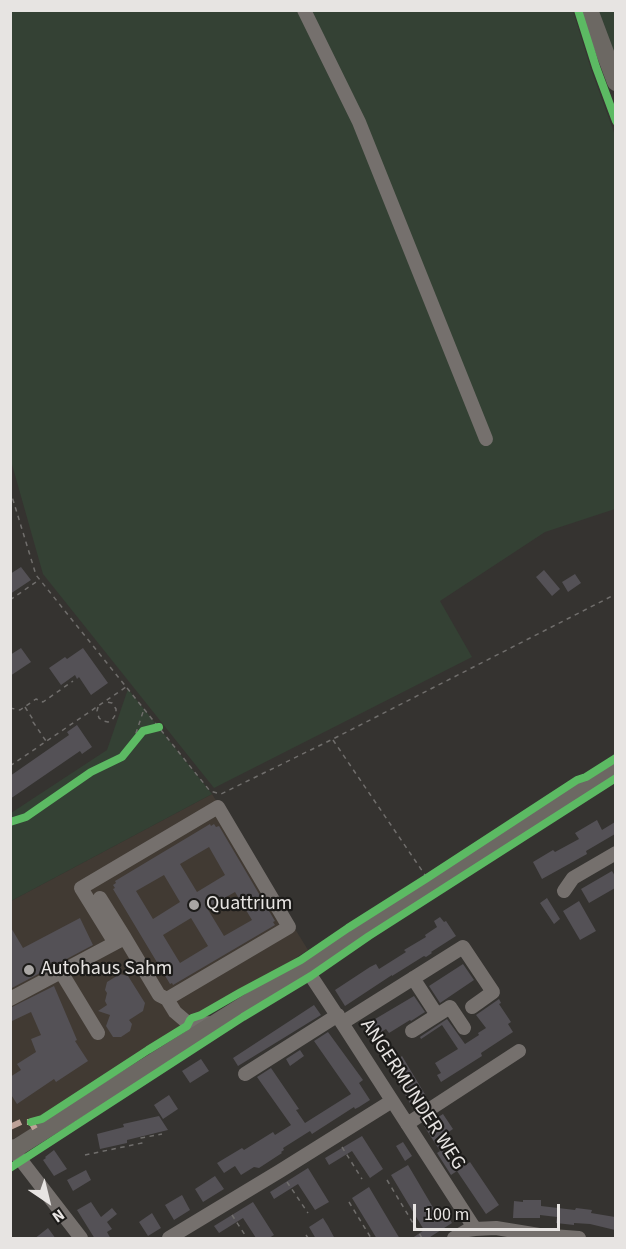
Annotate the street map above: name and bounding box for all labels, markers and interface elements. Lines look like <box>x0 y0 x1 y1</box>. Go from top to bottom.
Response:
place label: Quattrium <box>206 893 292 917</box>
marker: Quattrium <box>187 898 201 912</box>
place label: Autohaus Sahm <box>41 958 172 982</box>
marker: Autohaus Sahm <box>22 963 36 977</box>
street label: ANGERMUNDER WEG <box>354 1015 470 1175</box>
north arrow <box>18 1171 78 1231</box>
scale bar <box>416 1192 563 1230</box>
text: 100 m <box>424 1202 469 1227</box>
text: N <box>48 1204 69 1228</box>

